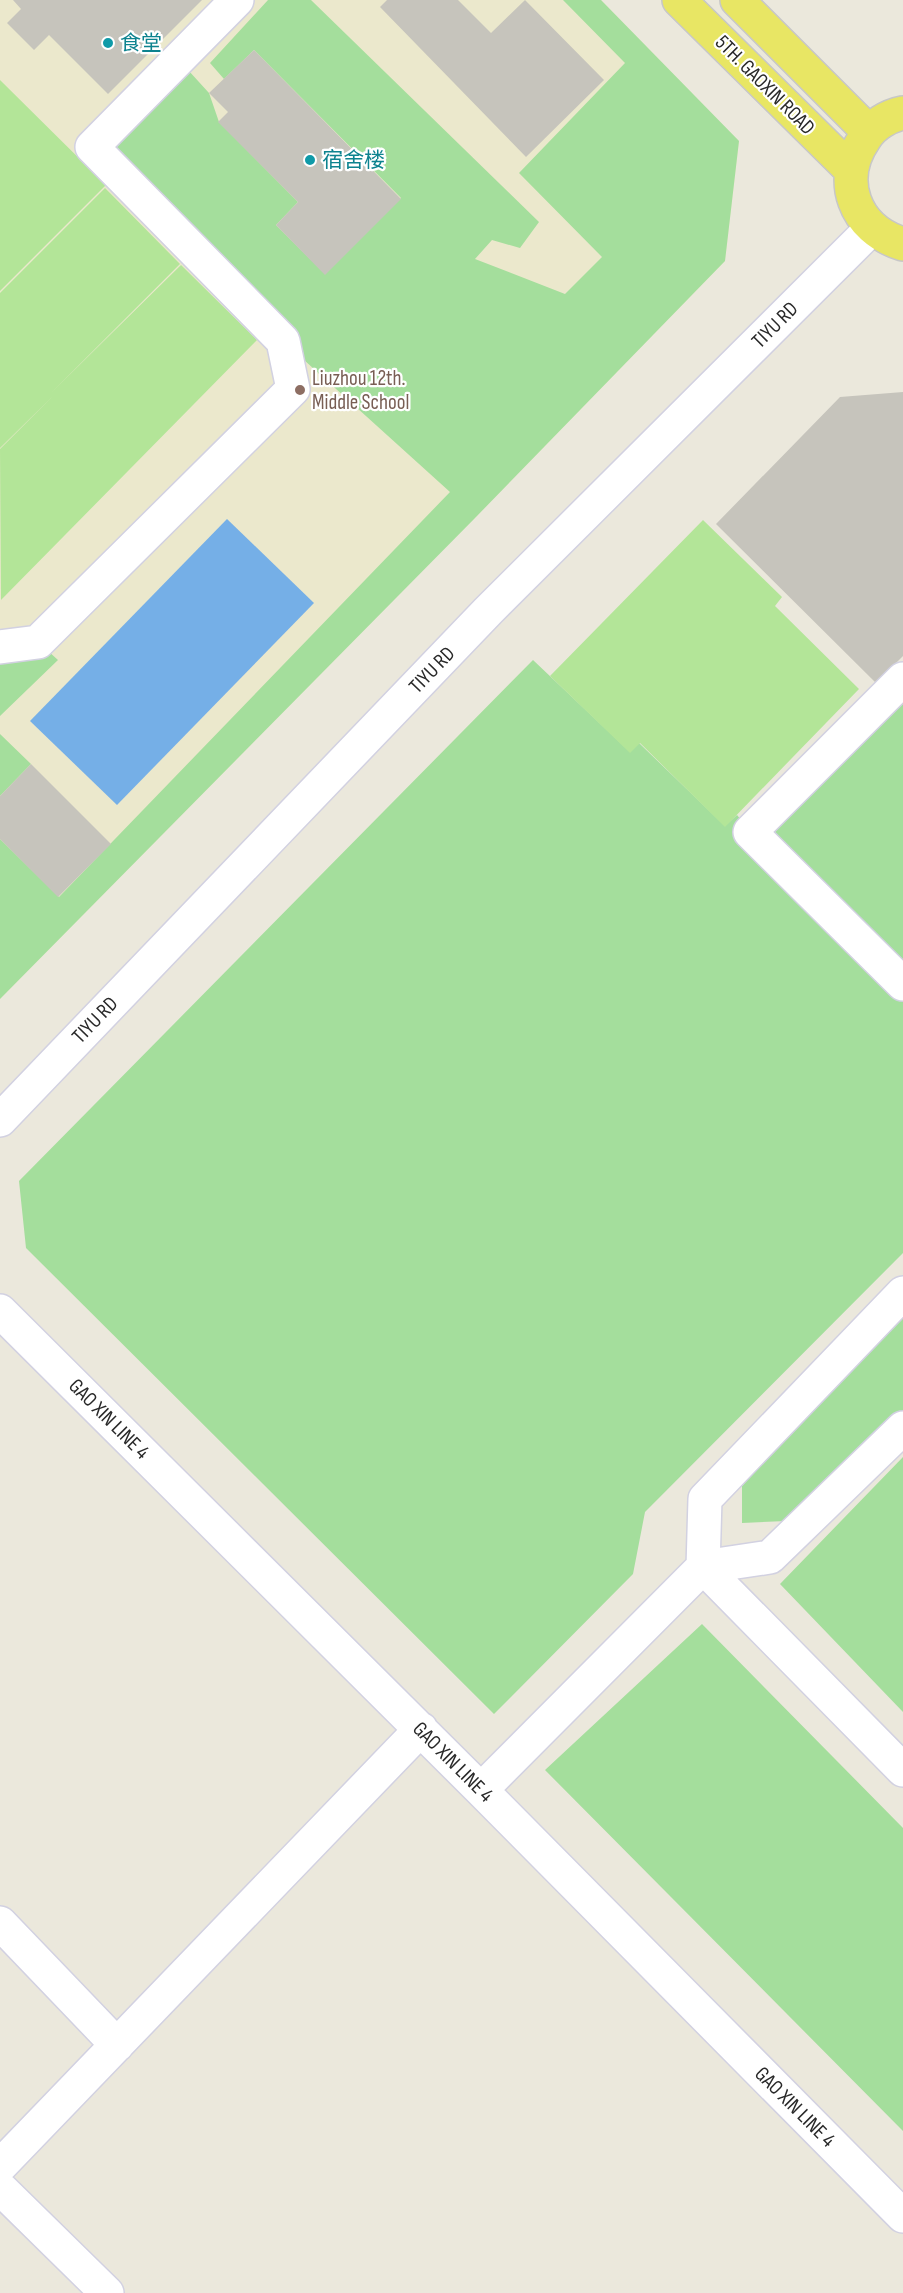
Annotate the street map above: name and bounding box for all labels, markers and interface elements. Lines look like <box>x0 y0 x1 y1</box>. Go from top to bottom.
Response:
street label: 5TH. GAOXIN ROAD <box>710 30 820 140</box>
place label: 食堂 <box>120 31 162 56</box>
marker: 食堂 <box>101 36 115 50</box>
place label: 宿舍楼 <box>322 148 385 173</box>
marker: 宿舍楼 <box>303 153 317 167</box>
street label: TIYU RD <box>747 297 803 353</box>
place label: Liuzhou 12th. Middle School <box>312 366 409 415</box>
marker: Liuzhou 12th. Middle School <box>293 383 307 397</box>
street label: TIYU RD <box>404 641 460 699</box>
street label: TIYU RD <box>67 991 123 1049</box>
street label: GAO XIN LINE 4 <box>64 1374 155 1465</box>
street label: GAO XIN LINE 4 <box>408 1717 499 1808</box>
street label: GAO XIN LINE 4 <box>750 2062 841 2153</box>

